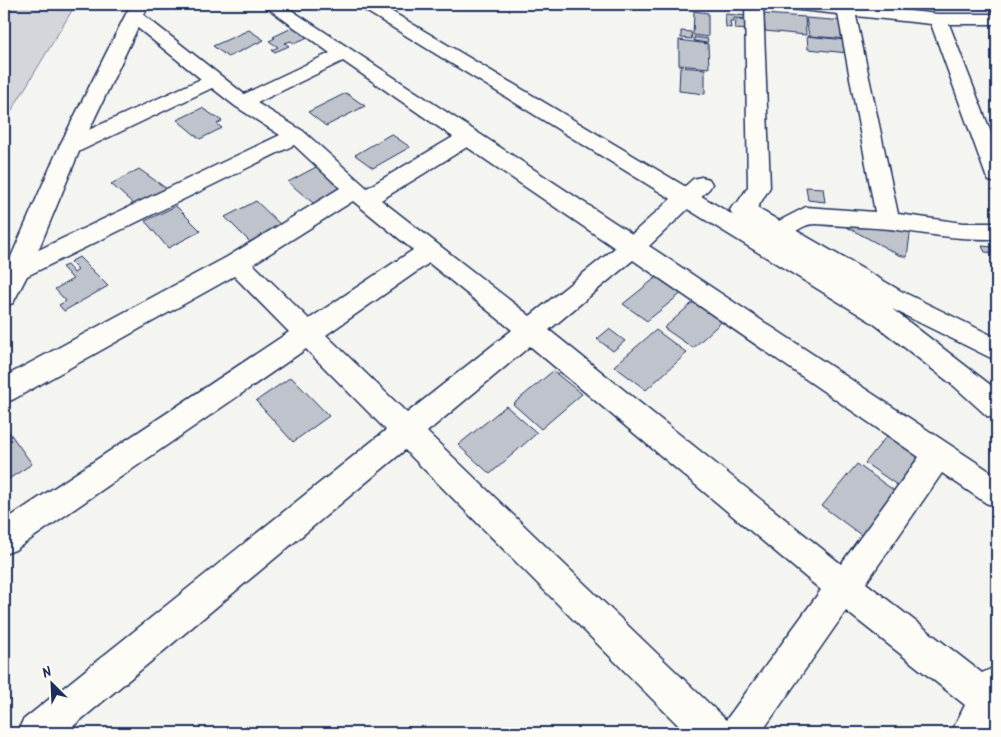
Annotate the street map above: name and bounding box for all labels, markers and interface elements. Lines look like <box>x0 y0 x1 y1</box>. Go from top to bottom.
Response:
north arrow <box>28 660 78 710</box>
text: N <box>39 661 56 685</box>

